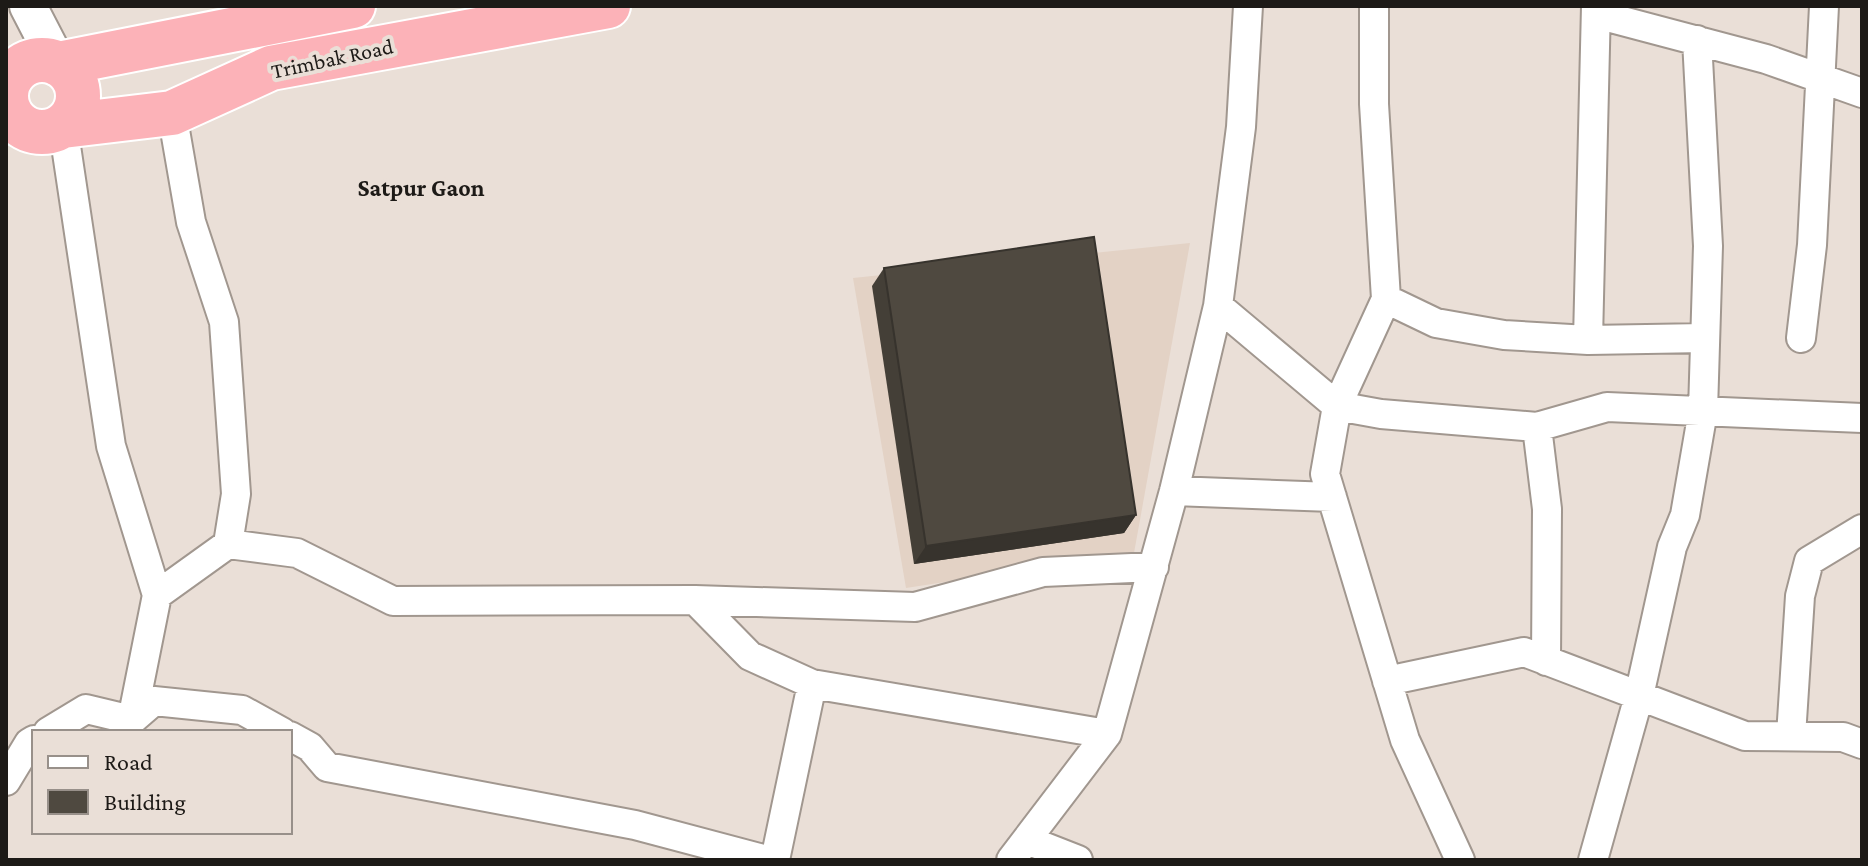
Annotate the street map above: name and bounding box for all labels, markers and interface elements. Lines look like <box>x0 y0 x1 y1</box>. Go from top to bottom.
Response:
street label: Trimbak Road <box>269 33 396 84</box>
district label: Satpur Gaon <box>358 174 485 201</box>
legend <box>32 730 292 834</box>
text: Road <box>104 748 153 775</box>
text: Building <box>104 788 186 815</box>

